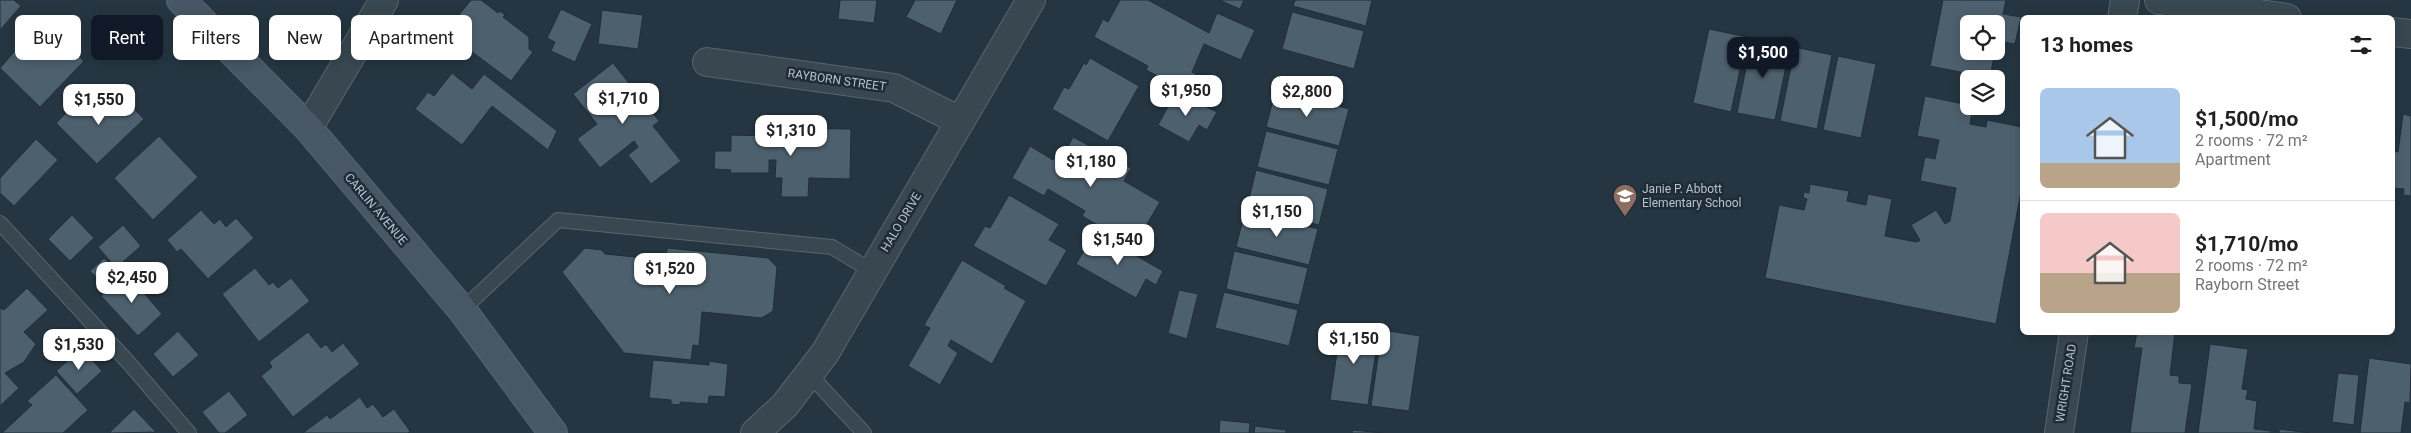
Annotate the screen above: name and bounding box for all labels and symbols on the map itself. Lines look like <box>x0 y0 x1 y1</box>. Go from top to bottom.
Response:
pin: $1,500 <box>1722 36 1804 79</box>
street label: RAYBORN STREET <box>787 66 887 94</box>
pin: $1,950 <box>1145 74 1227 117</box>
pin: $2,800 <box>1266 76 1348 118</box>
pin: $1,710 <box>582 82 664 125</box>
pin: $1,550 <box>58 84 140 126</box>
pin: $1,310 <box>750 114 832 157</box>
pin: $1,180 <box>1050 146 1132 188</box>
street label: CARLIN AVENUE <box>342 170 410 248</box>
place label: Janie P. Abbott Elementary School <box>1642 182 1742 210</box>
school or university icon: Janie P. Abbott Elementary School <box>1612 183 1638 217</box>
street label: HALO DRIVE <box>878 190 924 254</box>
pin: $1,150 <box>1236 196 1318 238</box>
pin: $1,540 <box>1077 224 1159 266</box>
pin: $1,520 <box>629 252 711 295</box>
pin: $2,450 <box>91 262 173 304</box>
pin: $1,150 <box>1313 322 1395 365</box>
pin: $1,530 <box>38 328 120 371</box>
street label: WRIGHT ROAD <box>2053 343 2079 423</box>

